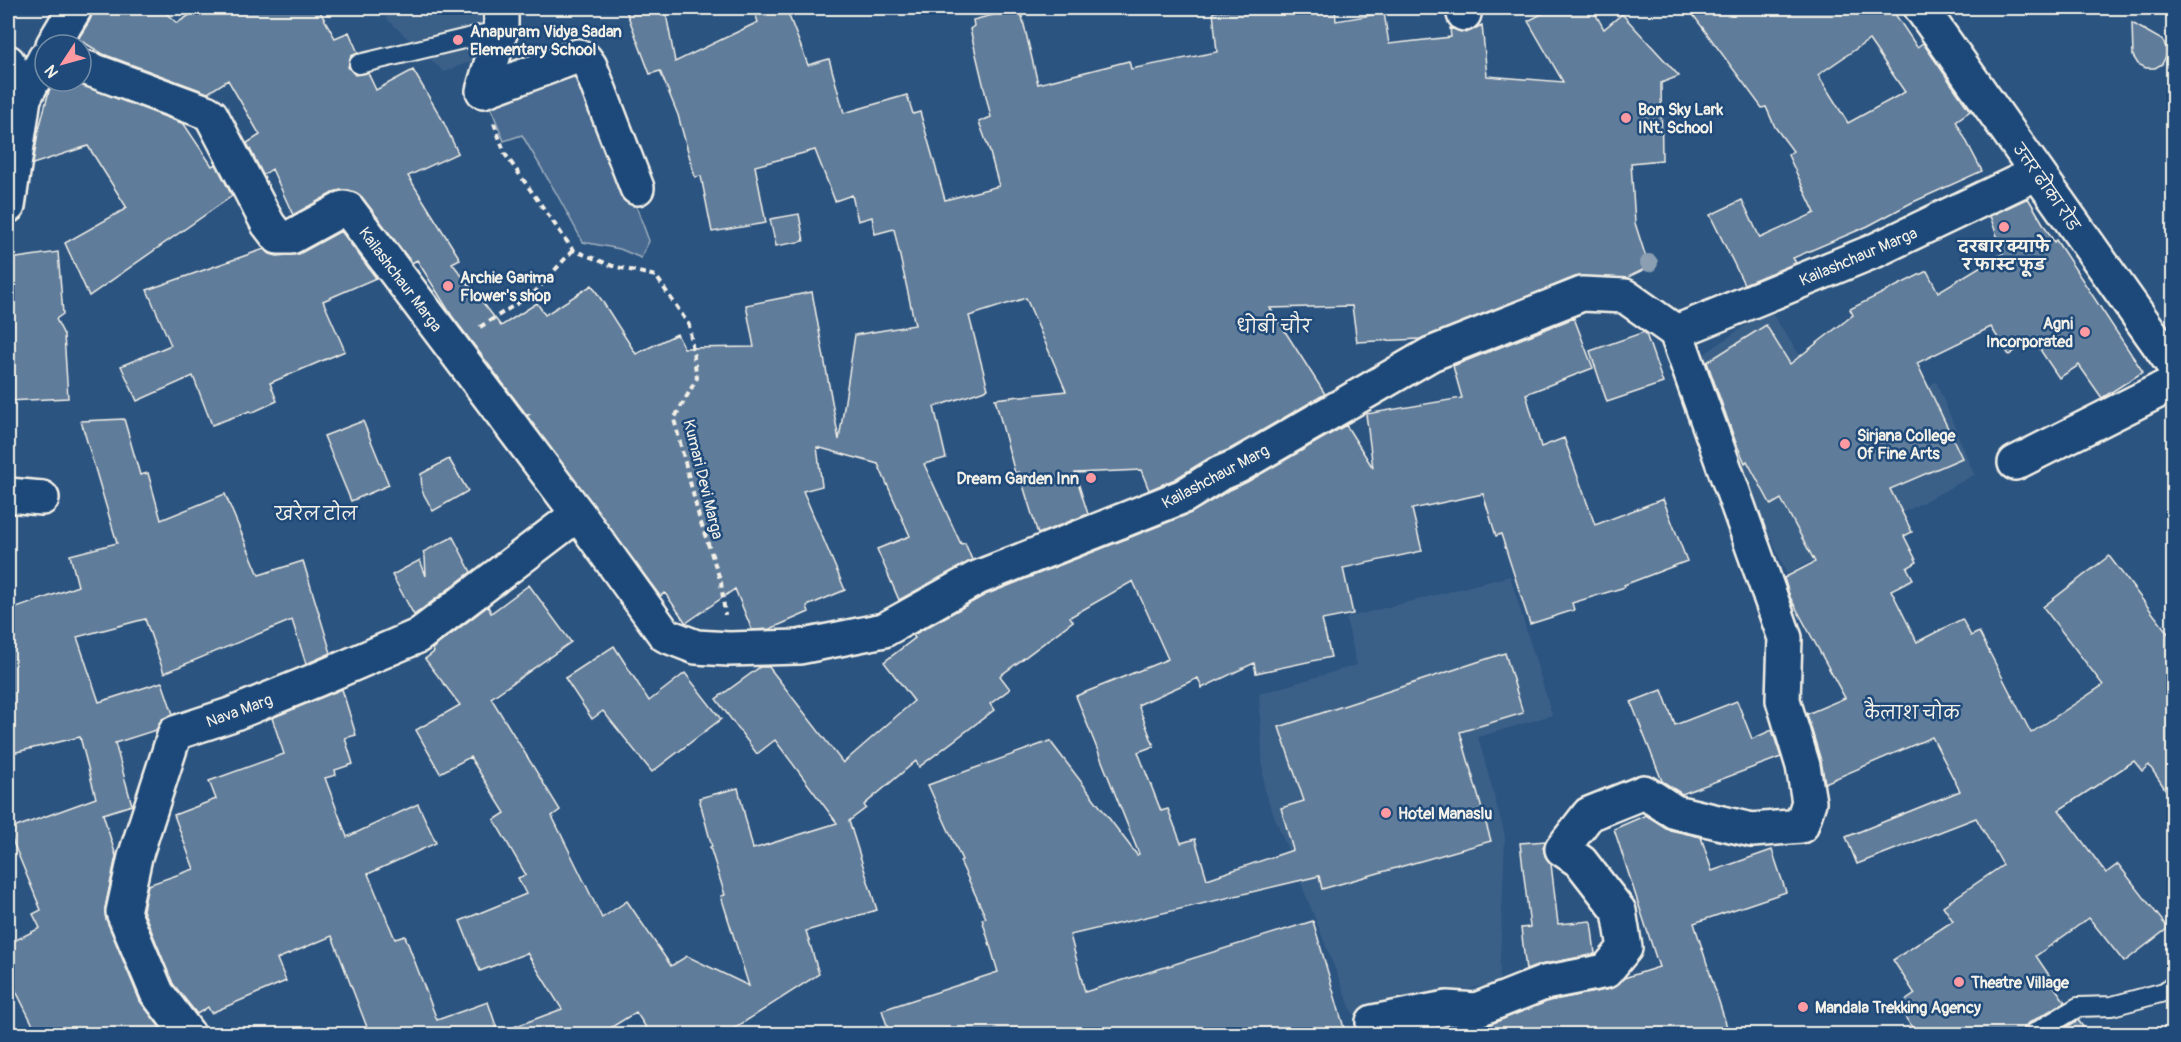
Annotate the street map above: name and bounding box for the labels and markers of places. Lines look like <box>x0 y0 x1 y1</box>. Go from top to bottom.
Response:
place label: Anapuram Vidya Sadan Elementary School <box>470 22 622 60</box>
marker: Anapuram Vidya Sadan Elementary School <box>451 33 465 47</box>
place label: Bon Sky Lark INt. School <box>1638 100 1723 138</box>
marker: Bon Sky Lark INt. School <box>1619 111 1633 125</box>
marker: दरबार क्याफे र फास्ट फूड <box>1997 220 2011 234</box>
place label: दरबार क्याफे र फास्ट फूड <box>1956 234 2052 277</box>
place label: Archie Garima Flower's shop <box>460 268 555 306</box>
marker: Archie Garima Flower's shop <box>441 279 455 293</box>
place label: Agni Incorporated <box>1986 314 2073 352</box>
marker: Agni Incorporated <box>2078 325 2092 339</box>
place label: Sirjana College Of Fine Arts <box>1857 426 1957 464</box>
marker: Sirjana College Of Fine Arts <box>1838 437 1852 451</box>
place label: Dream Garden Inn <box>956 469 1079 489</box>
marker: Dream Garden Inn <box>1084 471 1098 485</box>
place label: Hotel Manaslu <box>1398 804 1492 824</box>
marker: Hotel Manaslu <box>1379 806 1393 820</box>
place label: Theatre Village <box>1970 973 2070 993</box>
marker: Theatre Village <box>1952 975 1966 989</box>
place label: Mandala Trekking Agency <box>1815 998 1981 1018</box>
marker: Mandala Trekking Agency <box>1796 1000 1810 1014</box>

